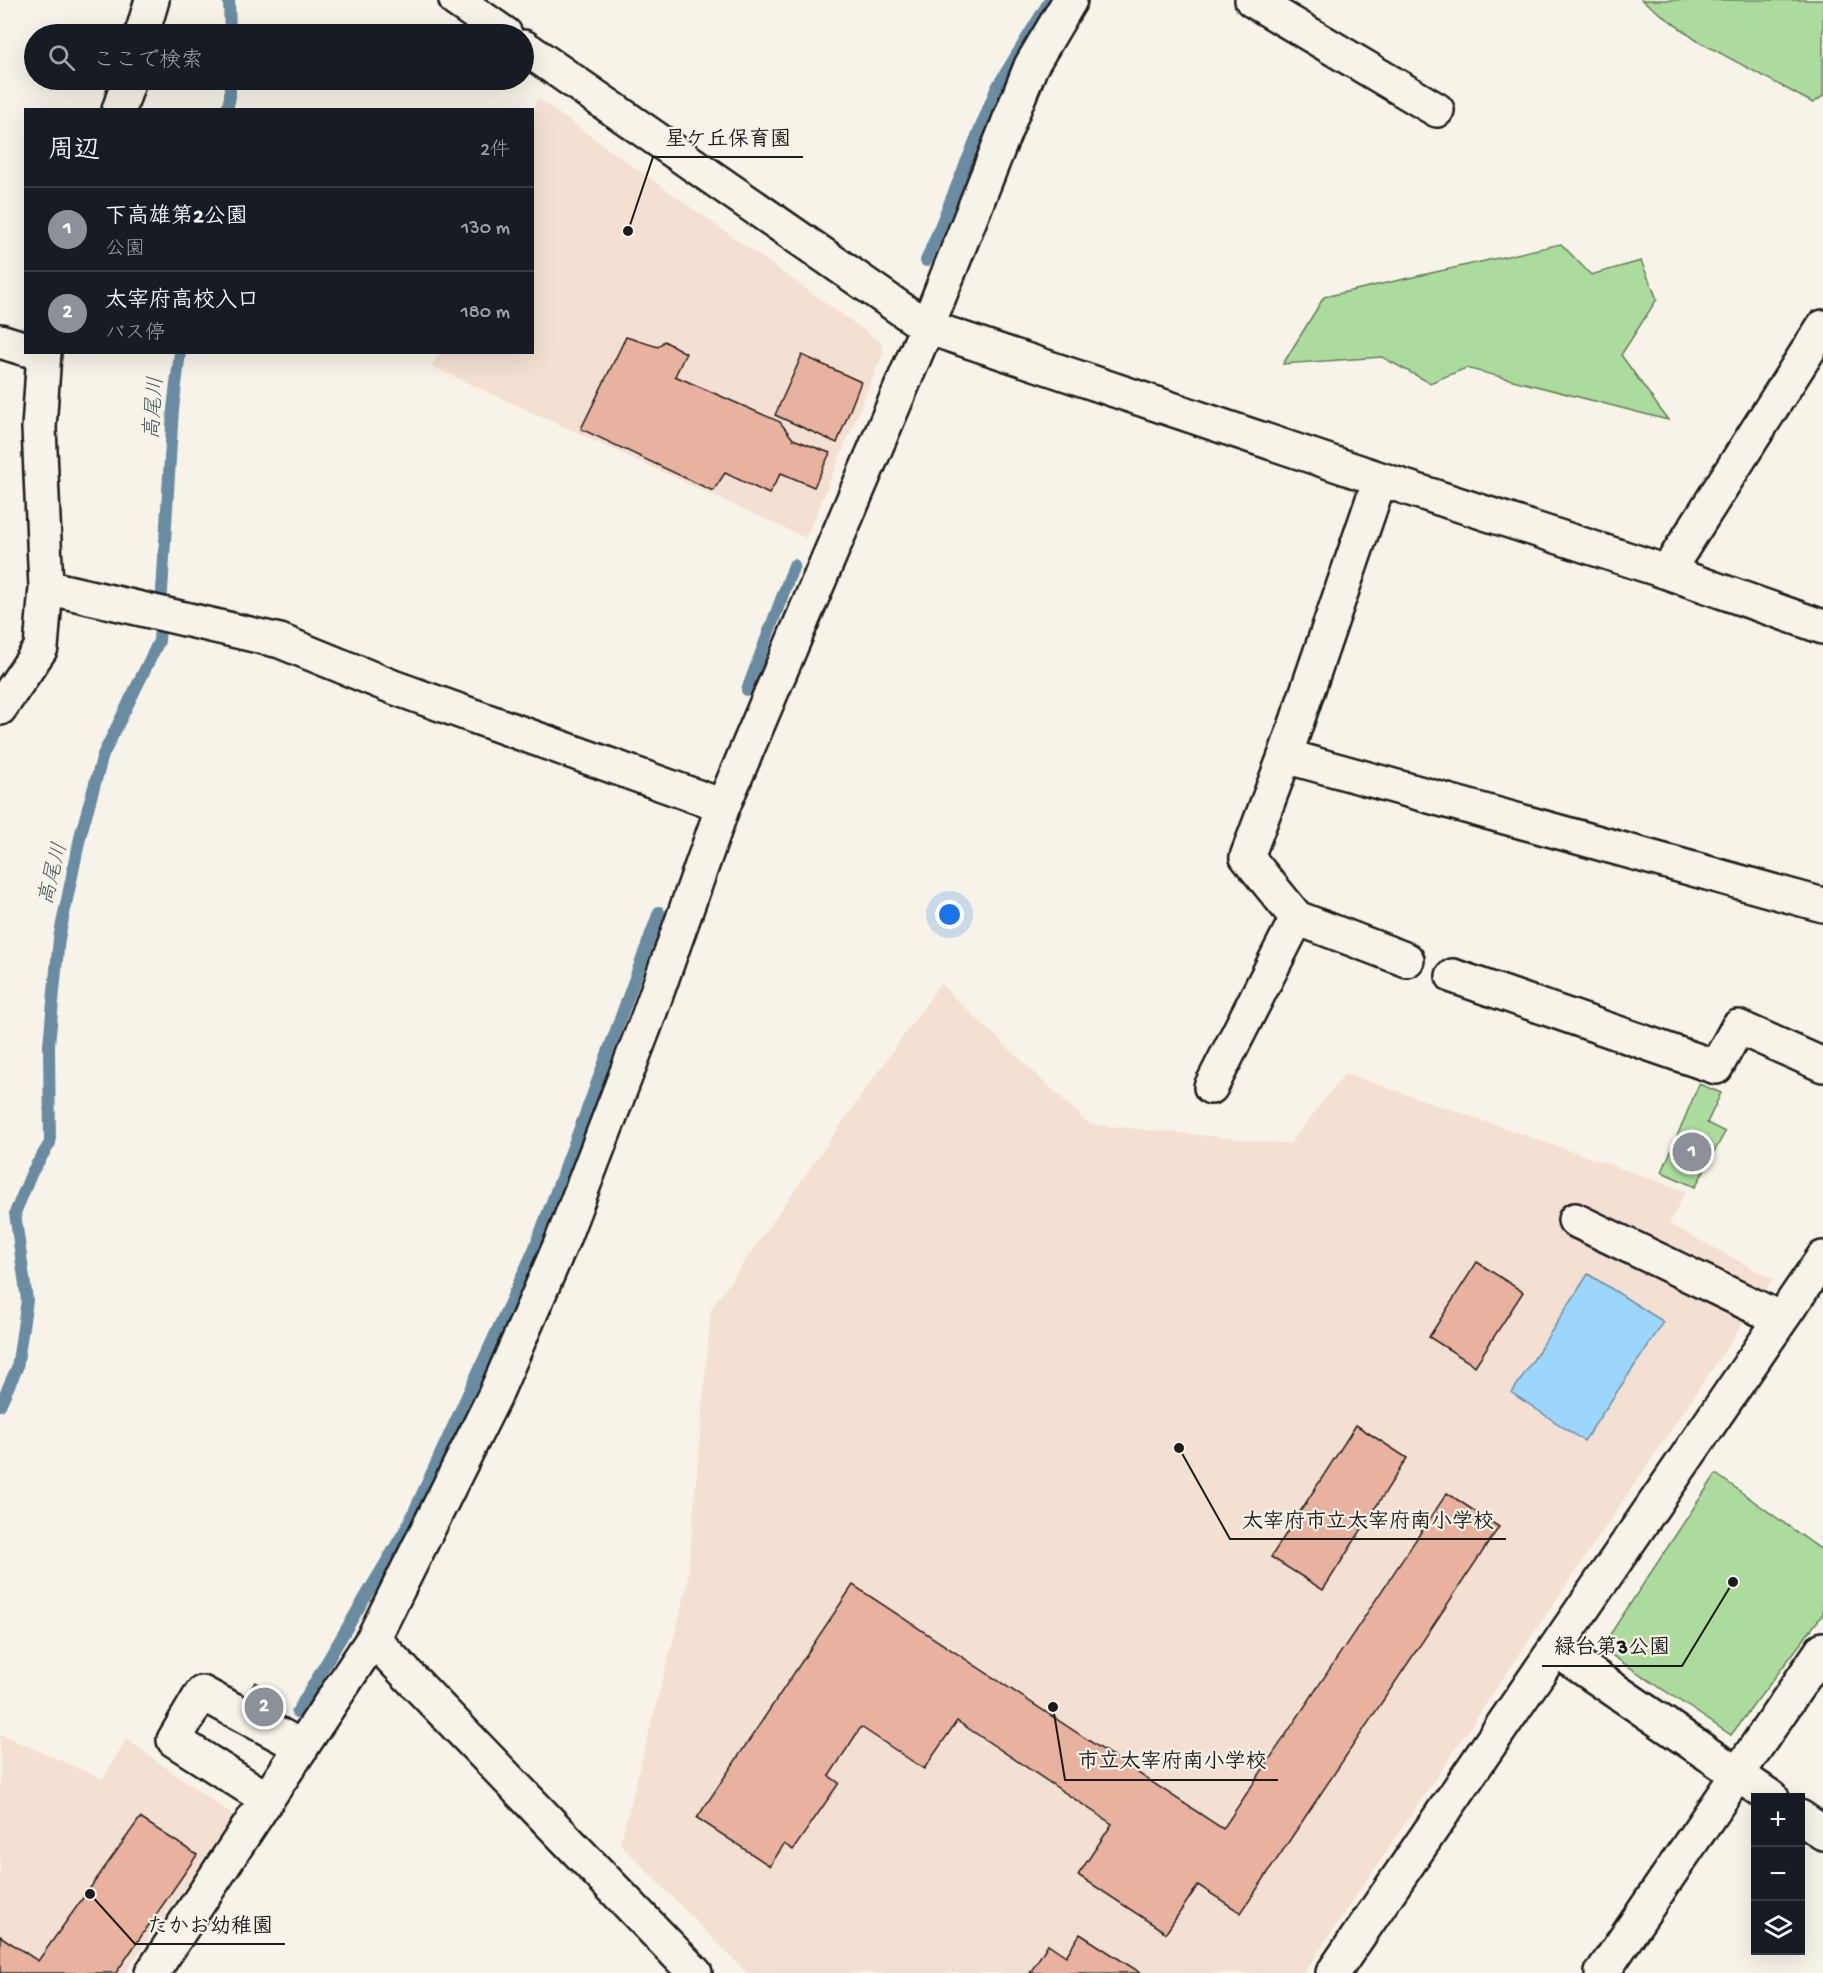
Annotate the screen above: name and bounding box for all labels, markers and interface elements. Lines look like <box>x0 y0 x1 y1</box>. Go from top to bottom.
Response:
search box <box>24 24 534 90</box>
icon: search <box>45 41 78 74</box>
text: ここで検索 <box>93 49 203 75</box>
callout: 星ケ丘保育園 <box>653 118 803 157</box>
text: 星ケ丘保育園 <box>665 127 791 154</box>
text: 周辺 <box>48 137 100 168</box>
text: 2件 <box>480 140 510 163</box>
text: 下高雄第2公園 <box>105 205 248 231</box>
text: 1 <box>63 218 72 241</box>
text: 130 m <box>461 218 510 241</box>
text: 公園 <box>105 239 145 262</box>
text: 太宰府高校入口 <box>105 289 259 315</box>
text: 2 <box>63 302 72 325</box>
text: 180 m <box>461 302 510 325</box>
text: バス停 <box>105 323 165 346</box>
water label: 高尾川 <box>139 376 171 440</box>
water label: 高尾川 <box>33 840 75 908</box>
your location <box>935 900 964 929</box>
pin: 1 <box>1672 1130 1712 1174</box>
callout: 太宰府市立太宰府南小学校 <box>1230 1500 1506 1539</box>
text: 太宰府市立太宰府南小学校 <box>1242 1509 1494 1536</box>
callout: 緑台第3公園 <box>1542 1627 1682 1666</box>
text: 緑台第3公園 <box>1554 1635 1670 1662</box>
pin: 2 <box>244 1684 284 1730</box>
callout: 市立太宰府南小学校 <box>1065 1741 1278 1780</box>
text: 市立太宰府南小学校 <box>1078 1749 1267 1776</box>
map controls <box>1751 1793 1805 1955</box>
button: + <box>1751 1793 1805 1847</box>
button: − <box>1751 1847 1805 1901</box>
button: layers <box>1751 1901 1805 1955</box>
callout: たかお幼稚園 <box>135 1905 285 1944</box>
text: たかお幼稚園 <box>147 1914 273 1941</box>

